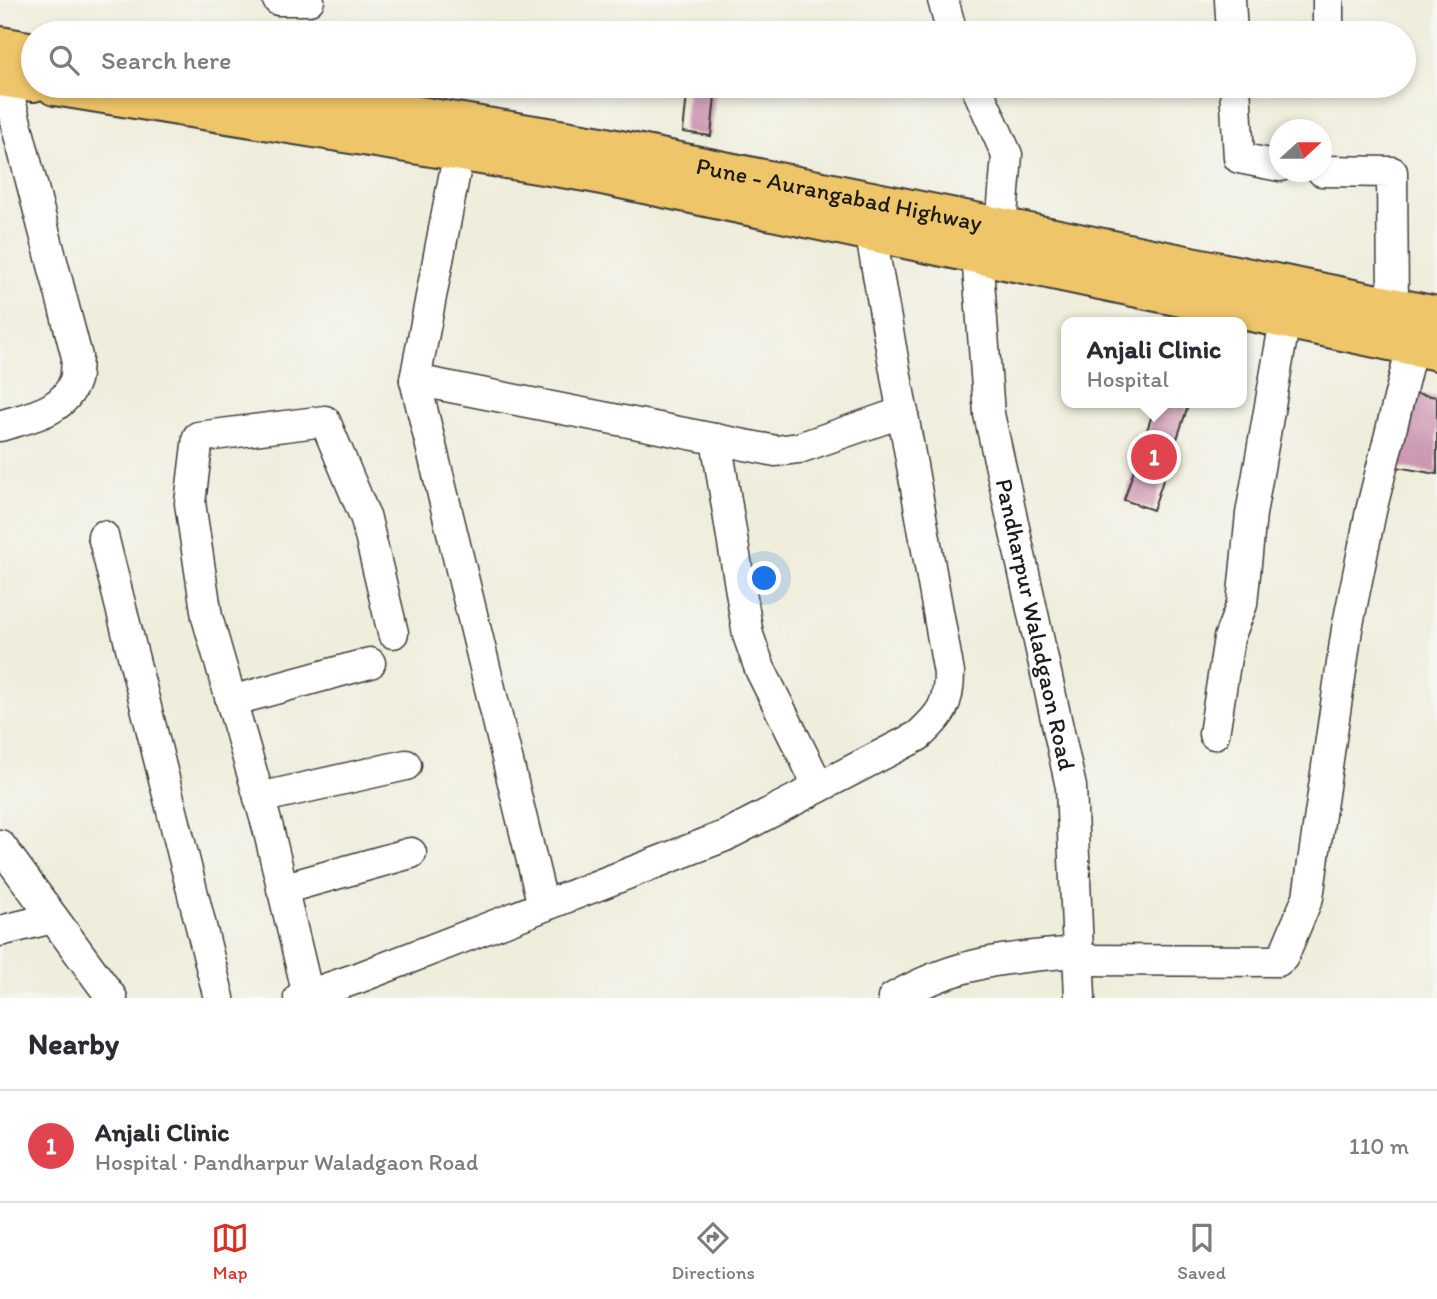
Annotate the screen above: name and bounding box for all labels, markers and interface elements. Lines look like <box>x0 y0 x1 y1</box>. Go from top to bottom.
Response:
search box <box>21 21 1416 98</box>
icon: search <box>45 41 83 79</box>
text: Search here <box>101 44 231 76</box>
north arrow <box>1269 119 1332 182</box>
street label: Pune - Aurangabad Highway <box>694 151 985 237</box>
popup <box>1061 317 1247 408</box>
text: Anjali Clinic <box>1087 333 1221 365</box>
text: Hospital <box>1087 365 1169 393</box>
pin: 1 <box>1131 431 1177 483</box>
street label: Pandharpur Waladgaon Road <box>990 476 1082 773</box>
your location <box>747 561 781 595</box>
text: Nearby <box>28 1025 119 1062</box>
text: Anjali Clinic <box>95 1116 230 1148</box>
text: 1 <box>46 1132 56 1160</box>
text: 110 m <box>1349 1132 1409 1160</box>
text: Hospital · Pandharpur Waladgaon Road <box>95 1148 478 1176</box>
tab: Map <box>211 1219 249 1284</box>
tab: Directions <box>671 1219 755 1284</box>
tab: Saved <box>1177 1219 1226 1284</box>

